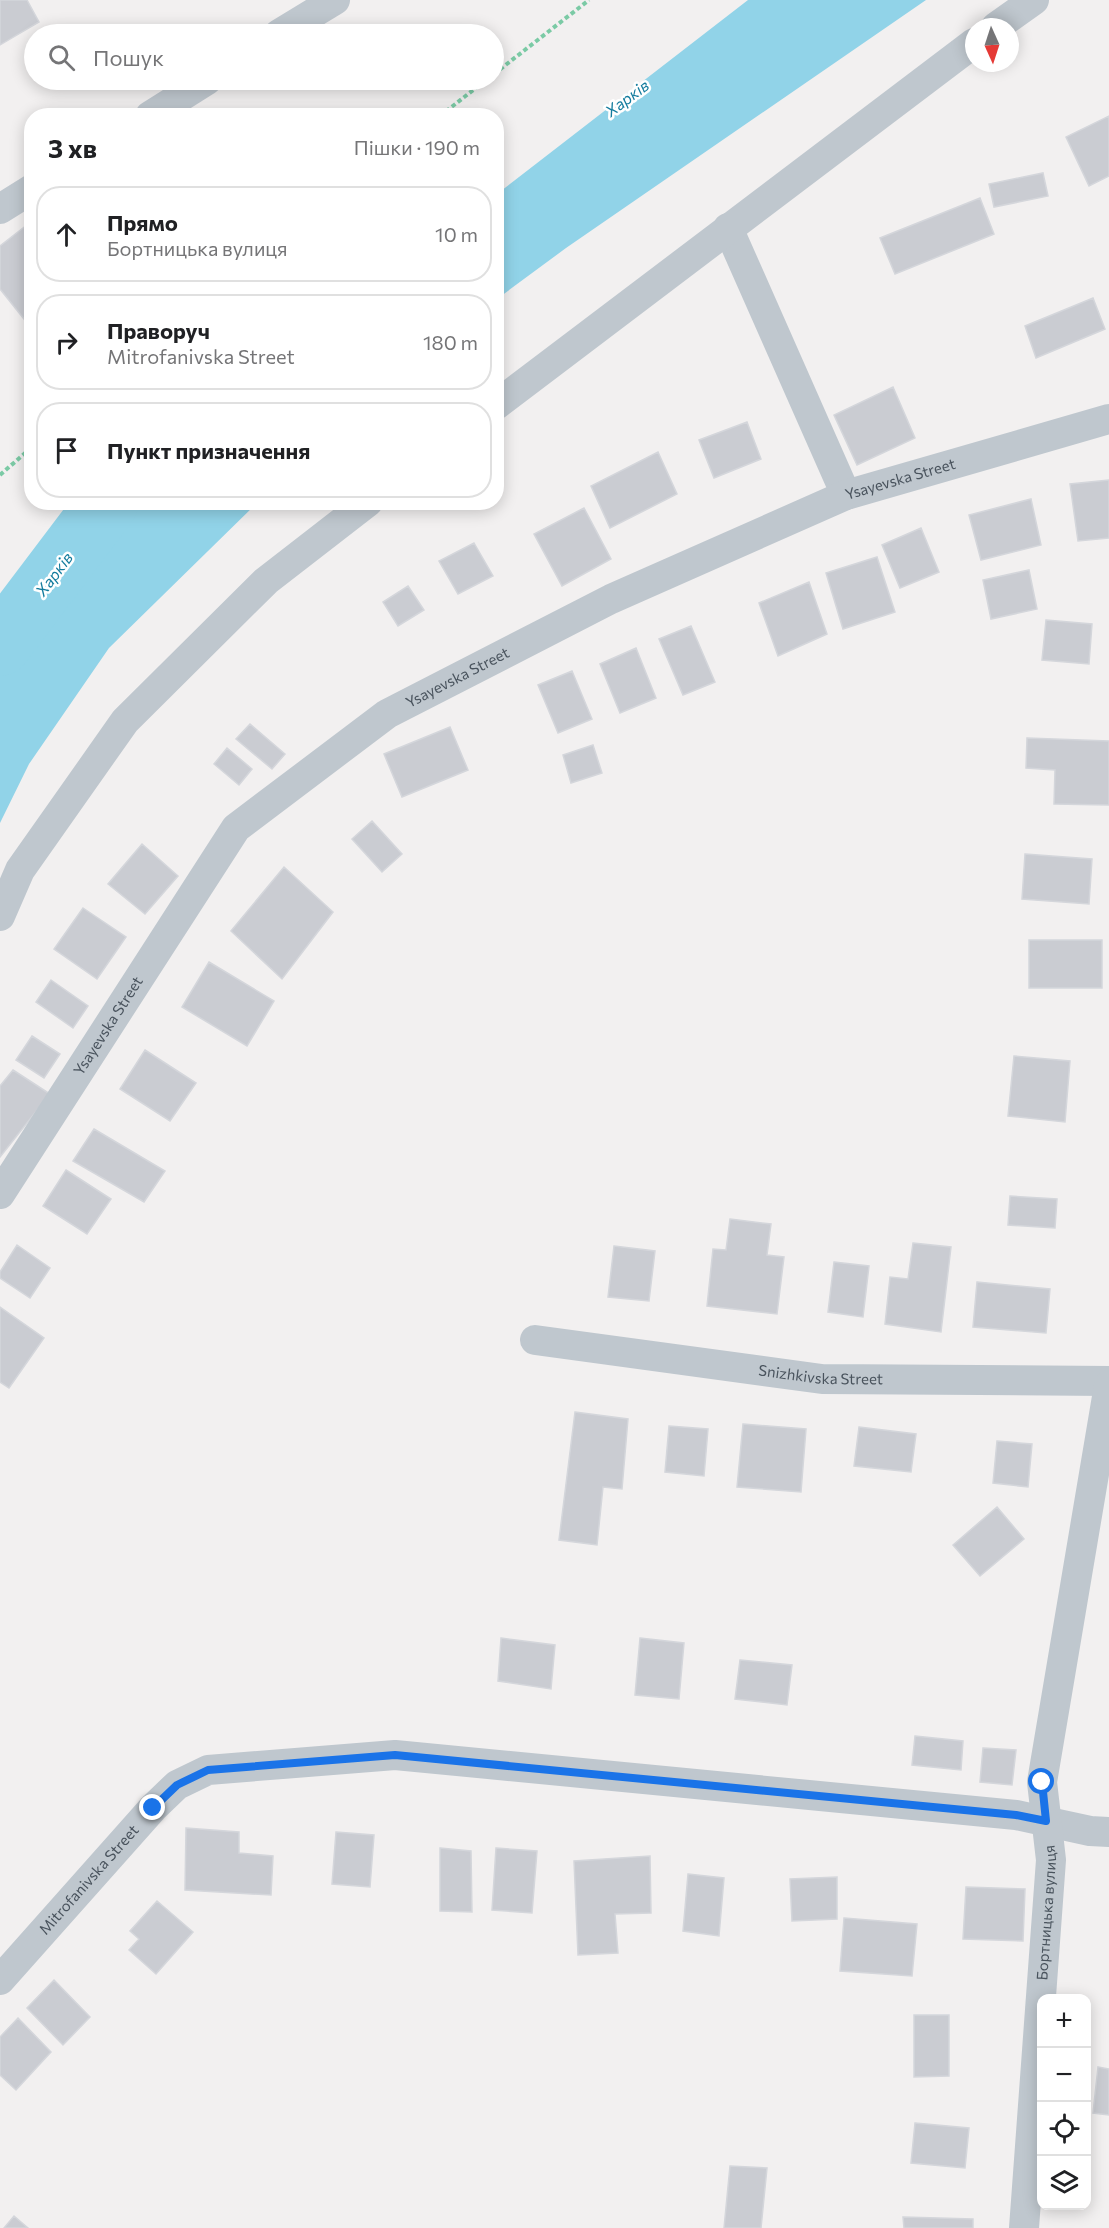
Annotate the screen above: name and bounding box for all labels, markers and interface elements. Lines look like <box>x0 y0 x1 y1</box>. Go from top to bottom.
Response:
north arrow <box>965 18 1019 72</box>
search box <box>24 24 504 90</box>
icon: search <box>45 41 78 74</box>
text: Пошук <box>93 44 164 71</box>
water label: Харків <box>600 75 653 121</box>
text: 3 хв <box>48 132 97 163</box>
text: Пішки · 190 m <box>354 135 480 159</box>
text: Прямо <box>107 209 178 236</box>
icon: ahead <box>50 218 83 251</box>
text: 10 m <box>435 222 478 246</box>
text: Бортницька вулиця <box>107 236 288 260</box>
text: Праворуч <box>107 317 210 344</box>
icon: right <box>50 326 83 359</box>
text: 180 m <box>423 330 478 354</box>
text: Mitrofanivska Street <box>107 344 295 368</box>
icon: arrive <box>50 434 83 467</box>
text: Пункт призначення <box>107 437 310 464</box>
street label: Ysayevska Street <box>843 454 957 503</box>
water label: Харків <box>30 548 76 600</box>
street label: Ysayevska Street <box>402 643 512 711</box>
street label: Ysayevska Street <box>69 973 146 1078</box>
street label: Snizhkivska Street <box>757 1360 883 1387</box>
route start <box>1028 1768 1054 1794</box>
route end <box>139 1794 165 1820</box>
street label: Mitrofanivska Street <box>35 1821 142 1938</box>
street label: Бортницька вулиця <box>1032 1844 1059 1981</box>
map controls <box>1037 1994 1091 2210</box>
button: + <box>1037 1994 1091 2048</box>
button: − <box>1037 2048 1091 2102</box>
button: locate <box>1037 2102 1091 2156</box>
button: layers <box>1037 2156 1091 2210</box>

